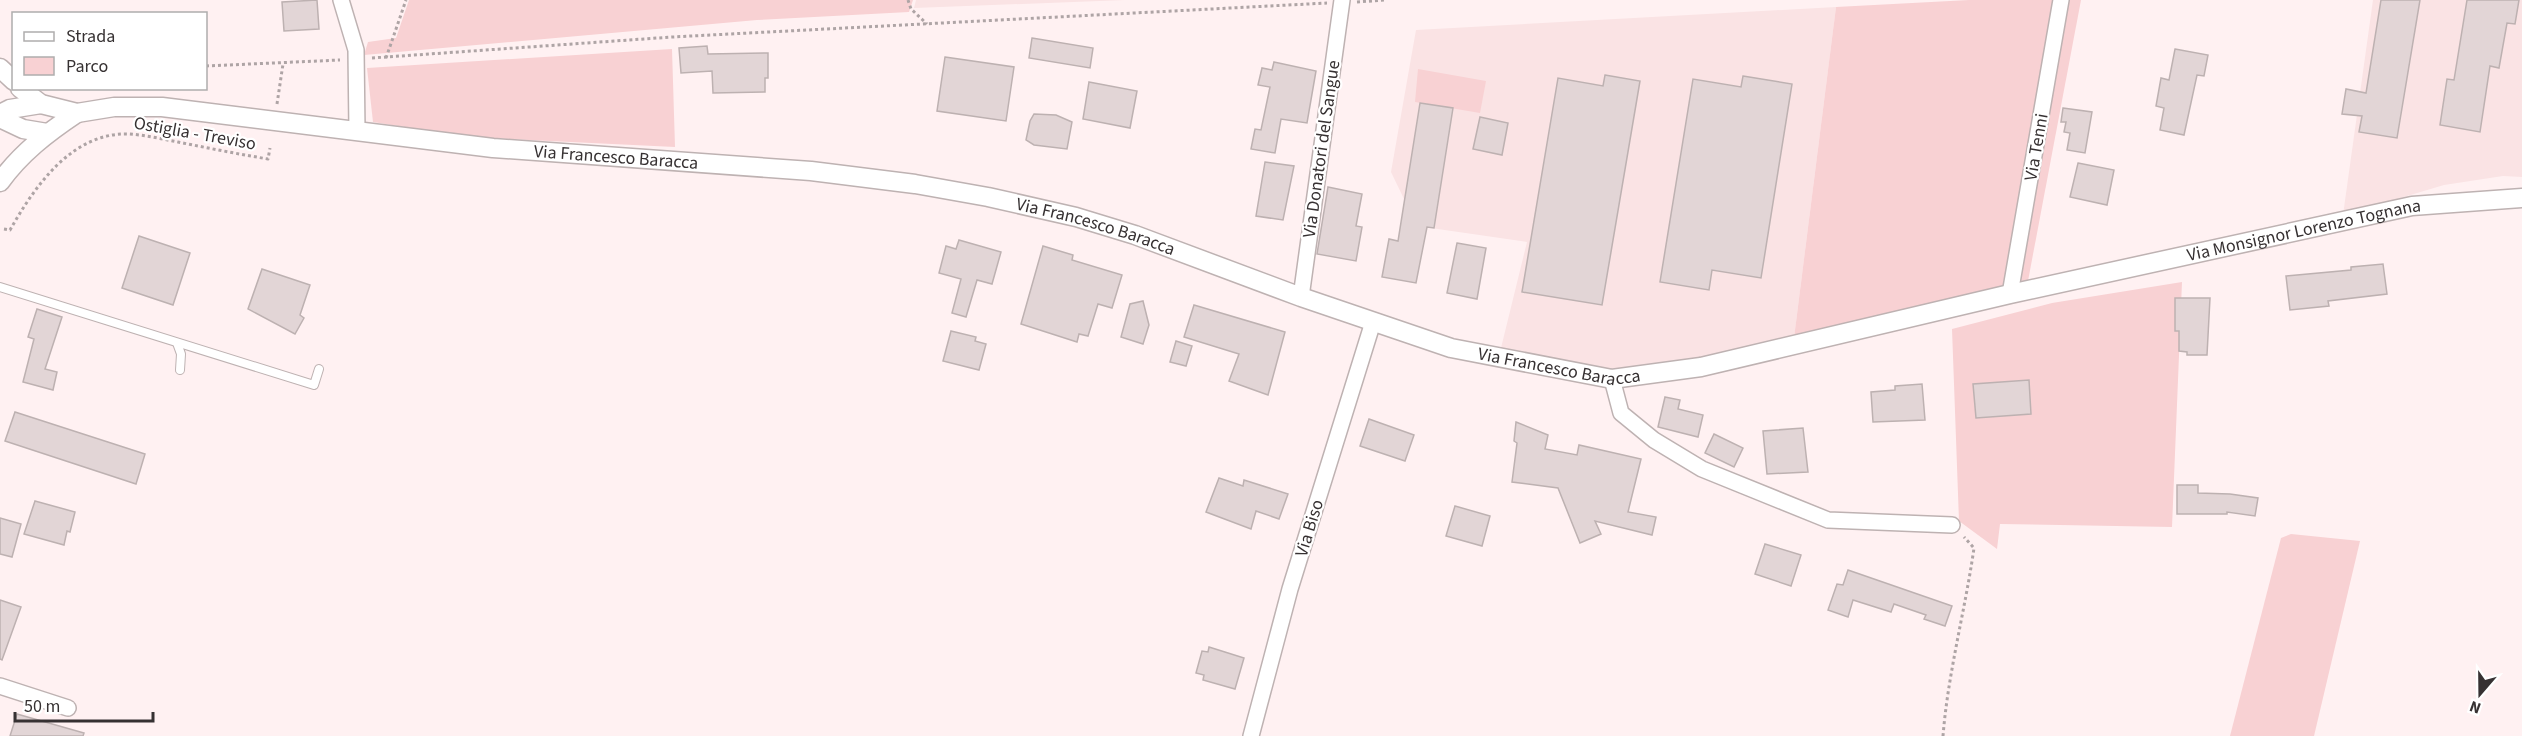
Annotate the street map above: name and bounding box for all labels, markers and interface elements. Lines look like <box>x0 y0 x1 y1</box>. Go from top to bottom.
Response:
legend <box>12 12 207 90</box>
text: Strada <box>66 24 115 49</box>
text: Parco <box>66 54 108 79</box>
street label: Via Donatori del Sangue <box>1297 59 1346 240</box>
street label: Ostiglia - Treviso <box>132 110 258 157</box>
street label: Via Tenni <box>2018 111 2055 183</box>
street label: Via Francesco Baracca <box>533 139 699 176</box>
street label: Via Francesco Baracca <box>1014 192 1179 262</box>
street label: Via Monsignor Lorenzo Tognana <box>2185 193 2422 268</box>
street label: Via Francesco Baracca <box>1476 341 1642 392</box>
street label: Via Biso <box>1289 496 1330 560</box>
north arrow <box>2450 664 2510 724</box>
scale bar <box>15 685 153 723</box>
text: 50 m <box>24 694 60 719</box>
text: N <box>2466 695 2484 719</box>

